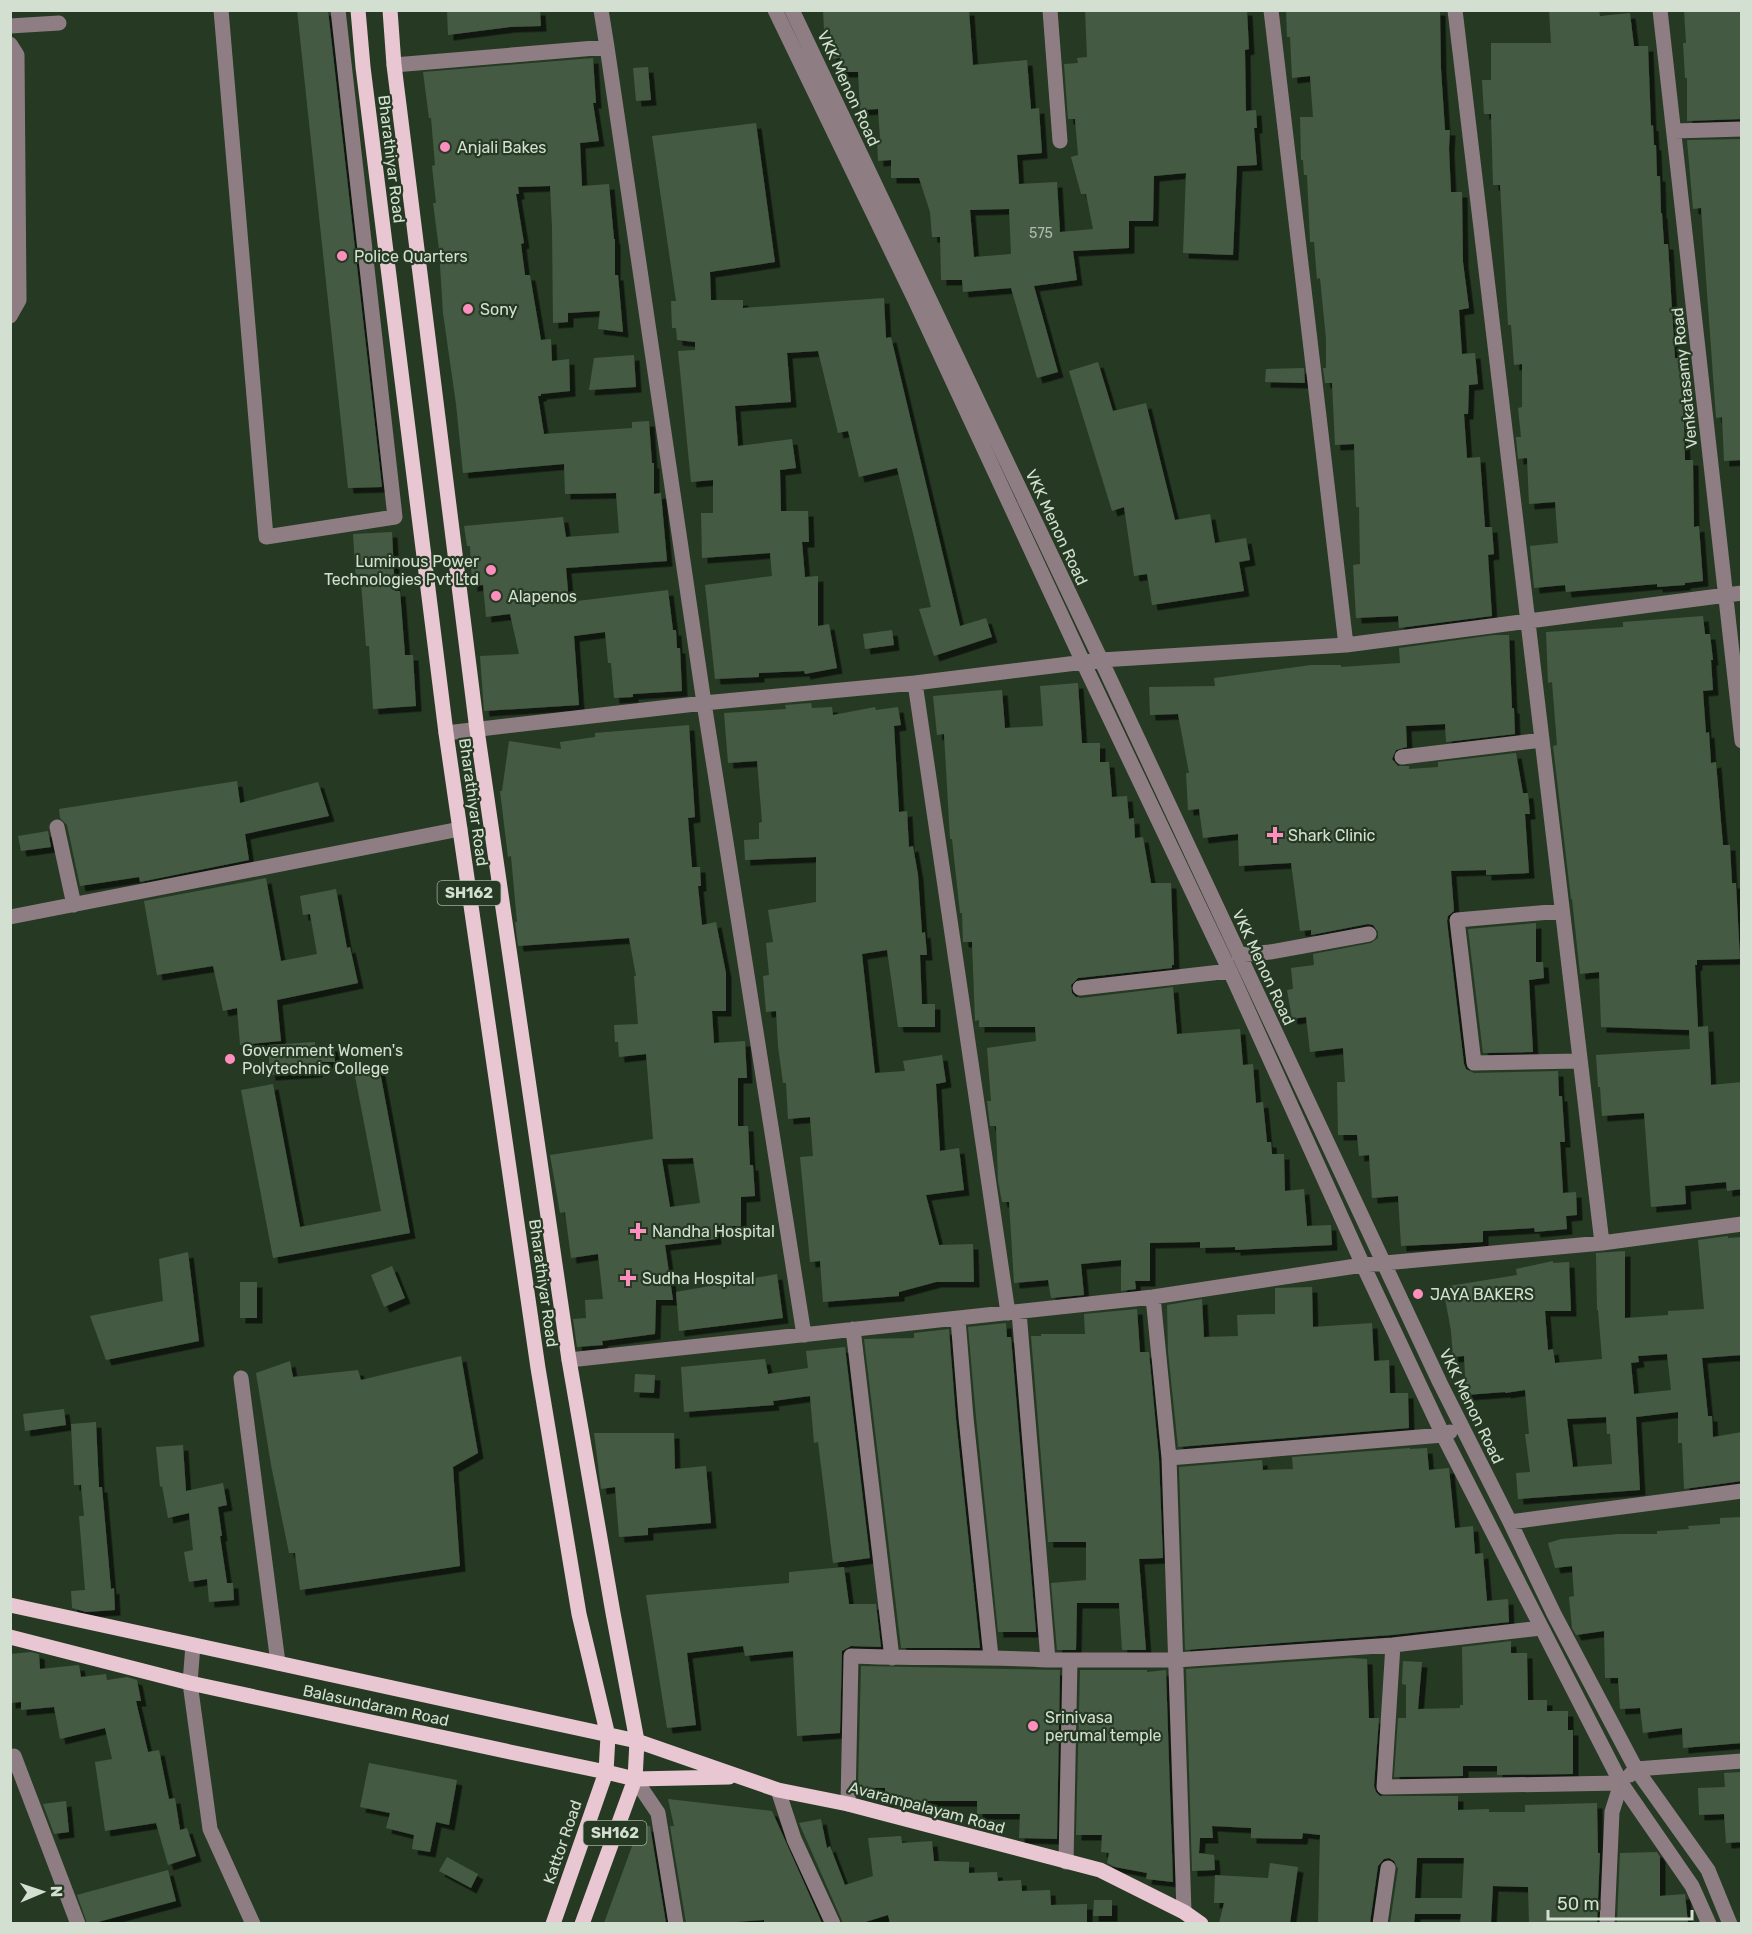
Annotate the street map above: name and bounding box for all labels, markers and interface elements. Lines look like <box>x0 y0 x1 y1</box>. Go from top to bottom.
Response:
street label: VKK Menon Road <box>813 27 884 149</box>
street label: Bharathiyar Road <box>374 94 409 224</box>
place label: Anjali Bakes <box>457 138 547 157</box>
marker: Anjali Bakes <box>438 140 452 154</box>
house number: 575 <box>1029 225 1053 242</box>
place label: Police Quarters <box>354 247 468 266</box>
marker: Police Quarters <box>335 249 349 263</box>
place label: Sony <box>480 300 518 319</box>
marker: Sony <box>461 302 475 316</box>
street label: Venkatasamy Road <box>1668 307 1701 449</box>
street label: VKK Menon Road <box>1021 466 1092 588</box>
place label: Luminous Power Technologies Pvt Ltd <box>324 552 479 589</box>
marker: Luminous Power Technologies Pvt Ltd <box>484 563 498 577</box>
place label: Alapenos <box>508 587 577 606</box>
marker: Alapenos <box>489 589 503 603</box>
street label: Bharathiyar Road <box>455 737 492 867</box>
marker: Shark Clinic <box>1266 826 1284 844</box>
place label: Shark Clinic <box>1288 826 1376 845</box>
road number: SH162 <box>438 881 500 905</box>
street label: VKK Menon Road <box>1228 906 1299 1028</box>
place label: Government Women's Polytechnic College <box>242 1041 403 1078</box>
marker: Government Women's Polytechnic College <box>223 1052 237 1066</box>
street label: Bharathiyar Road <box>525 1218 562 1348</box>
marker: Nandha Hospital <box>629 1222 647 1240</box>
place label: Nandha Hospital <box>652 1222 775 1241</box>
marker: Sudha Hospital <box>619 1269 637 1287</box>
place label: Sudha Hospital <box>642 1269 755 1288</box>
place label: JAYA BAKERS <box>1430 1285 1534 1304</box>
marker: JAYA BAKERS <box>1411 1287 1425 1301</box>
street label: VKK Menon Road <box>1435 1346 1508 1467</box>
street label: Balasundaram Road <box>301 1681 451 1730</box>
place label: Srinivasa perumal temple <box>1045 1708 1162 1745</box>
marker: Srinivasa perumal temple <box>1026 1719 1040 1733</box>
street label: Avarampalayam Road <box>847 1777 1007 1837</box>
street label: Kattor Road <box>539 1798 586 1887</box>
road number: SH162 <box>584 1821 646 1845</box>
north arrow <box>12 1862 72 1922</box>
scale bar <box>1548 1883 1692 1921</box>
text: N <box>47 1885 66 1898</box>
text: 50 m <box>1557 1893 1600 1915</box>

